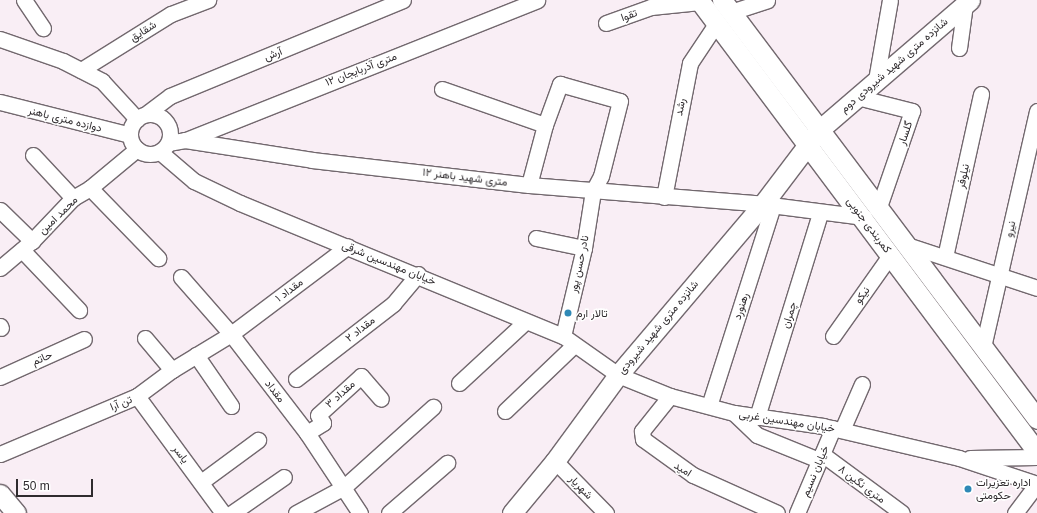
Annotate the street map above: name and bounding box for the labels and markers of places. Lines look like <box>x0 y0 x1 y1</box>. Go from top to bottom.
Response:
place label: تالار ارم <box>576 306 608 320</box>
marker: تالار ارم <box>563 308 573 318</box>
place label: اداره تعزیرات حکومتی <box>976 476 1031 502</box>
marker: اداره تعزیرات حکومتی <box>963 484 973 494</box>

